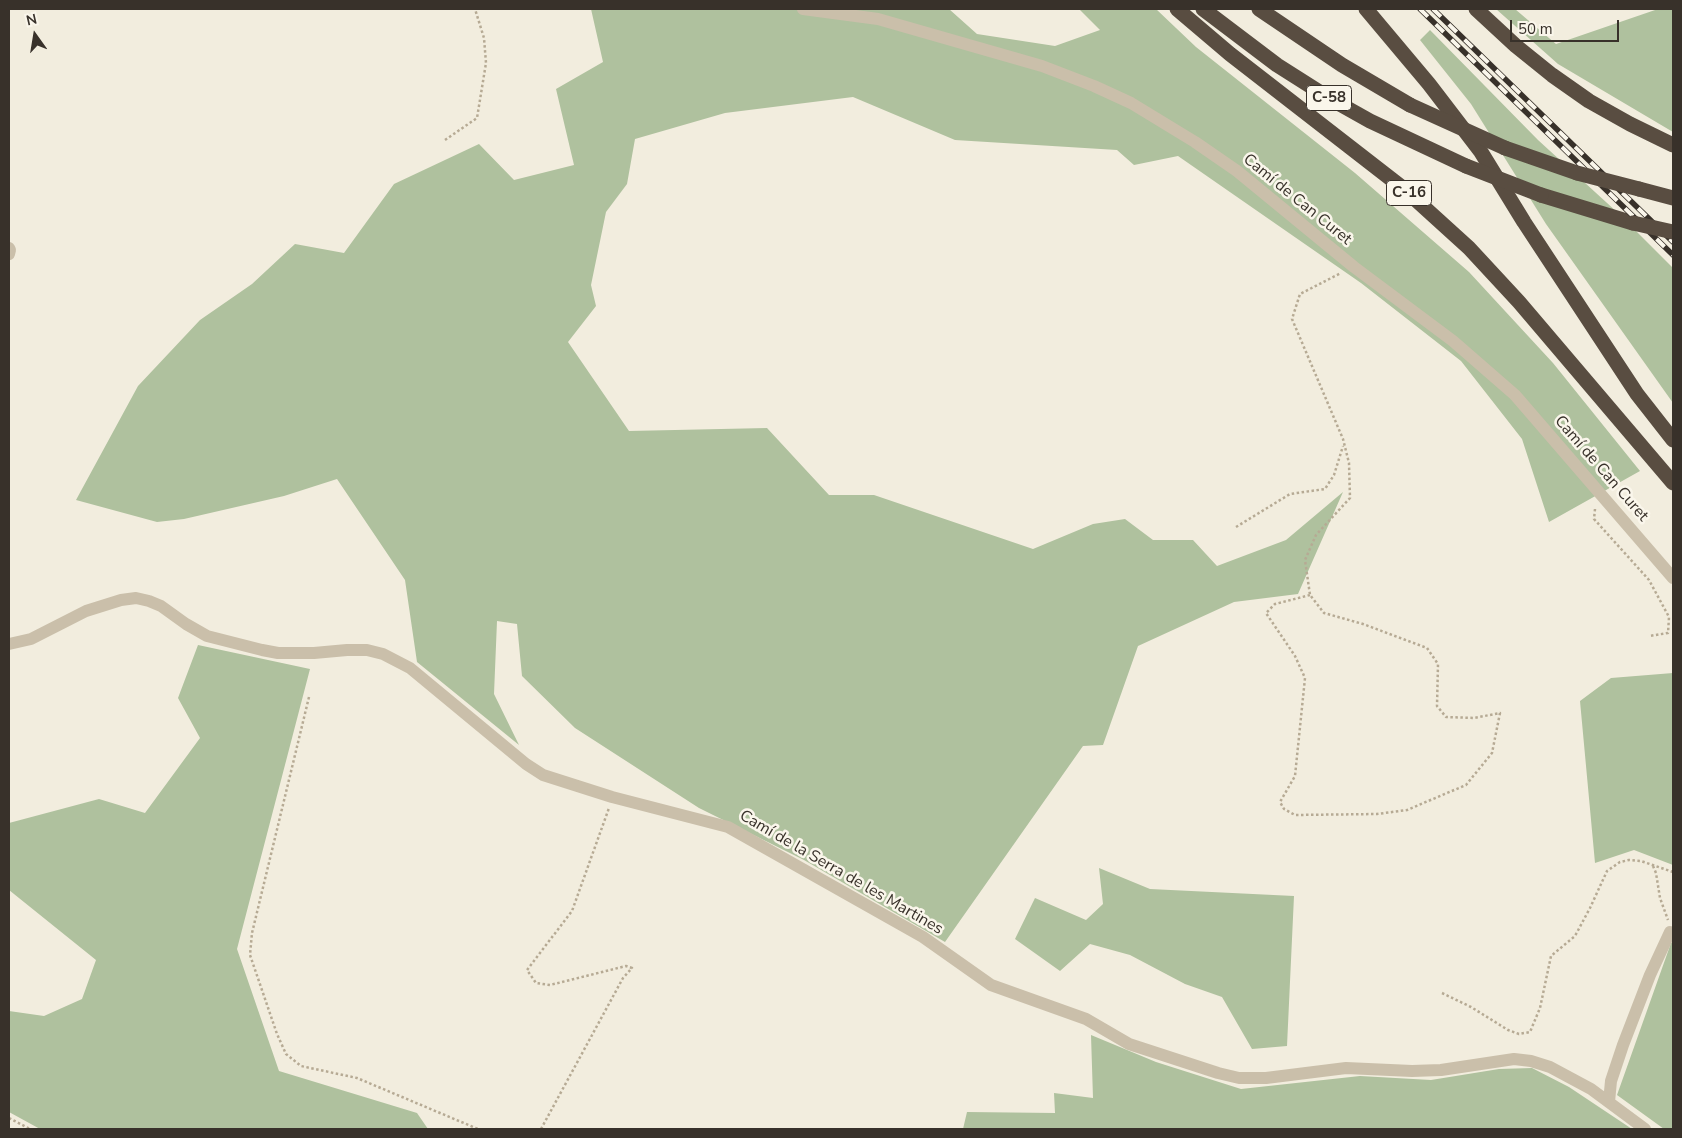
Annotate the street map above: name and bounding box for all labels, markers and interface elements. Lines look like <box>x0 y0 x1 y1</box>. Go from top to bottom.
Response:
text: N <box>24 9 39 30</box>
north arrow <box>10 10 60 60</box>
scale bar <box>1512 10 1621 42</box>
text: 50 m <box>1518 19 1553 39</box>
road number: C-58 <box>1306 86 1352 110</box>
street label: Camí de Can Curet <box>1239 150 1355 250</box>
road number: C-16 <box>1386 180 1432 206</box>
street label: Camí de Can Curet <box>1550 412 1652 526</box>
street label: Camí de la Serra de les Martines <box>736 807 946 939</box>

